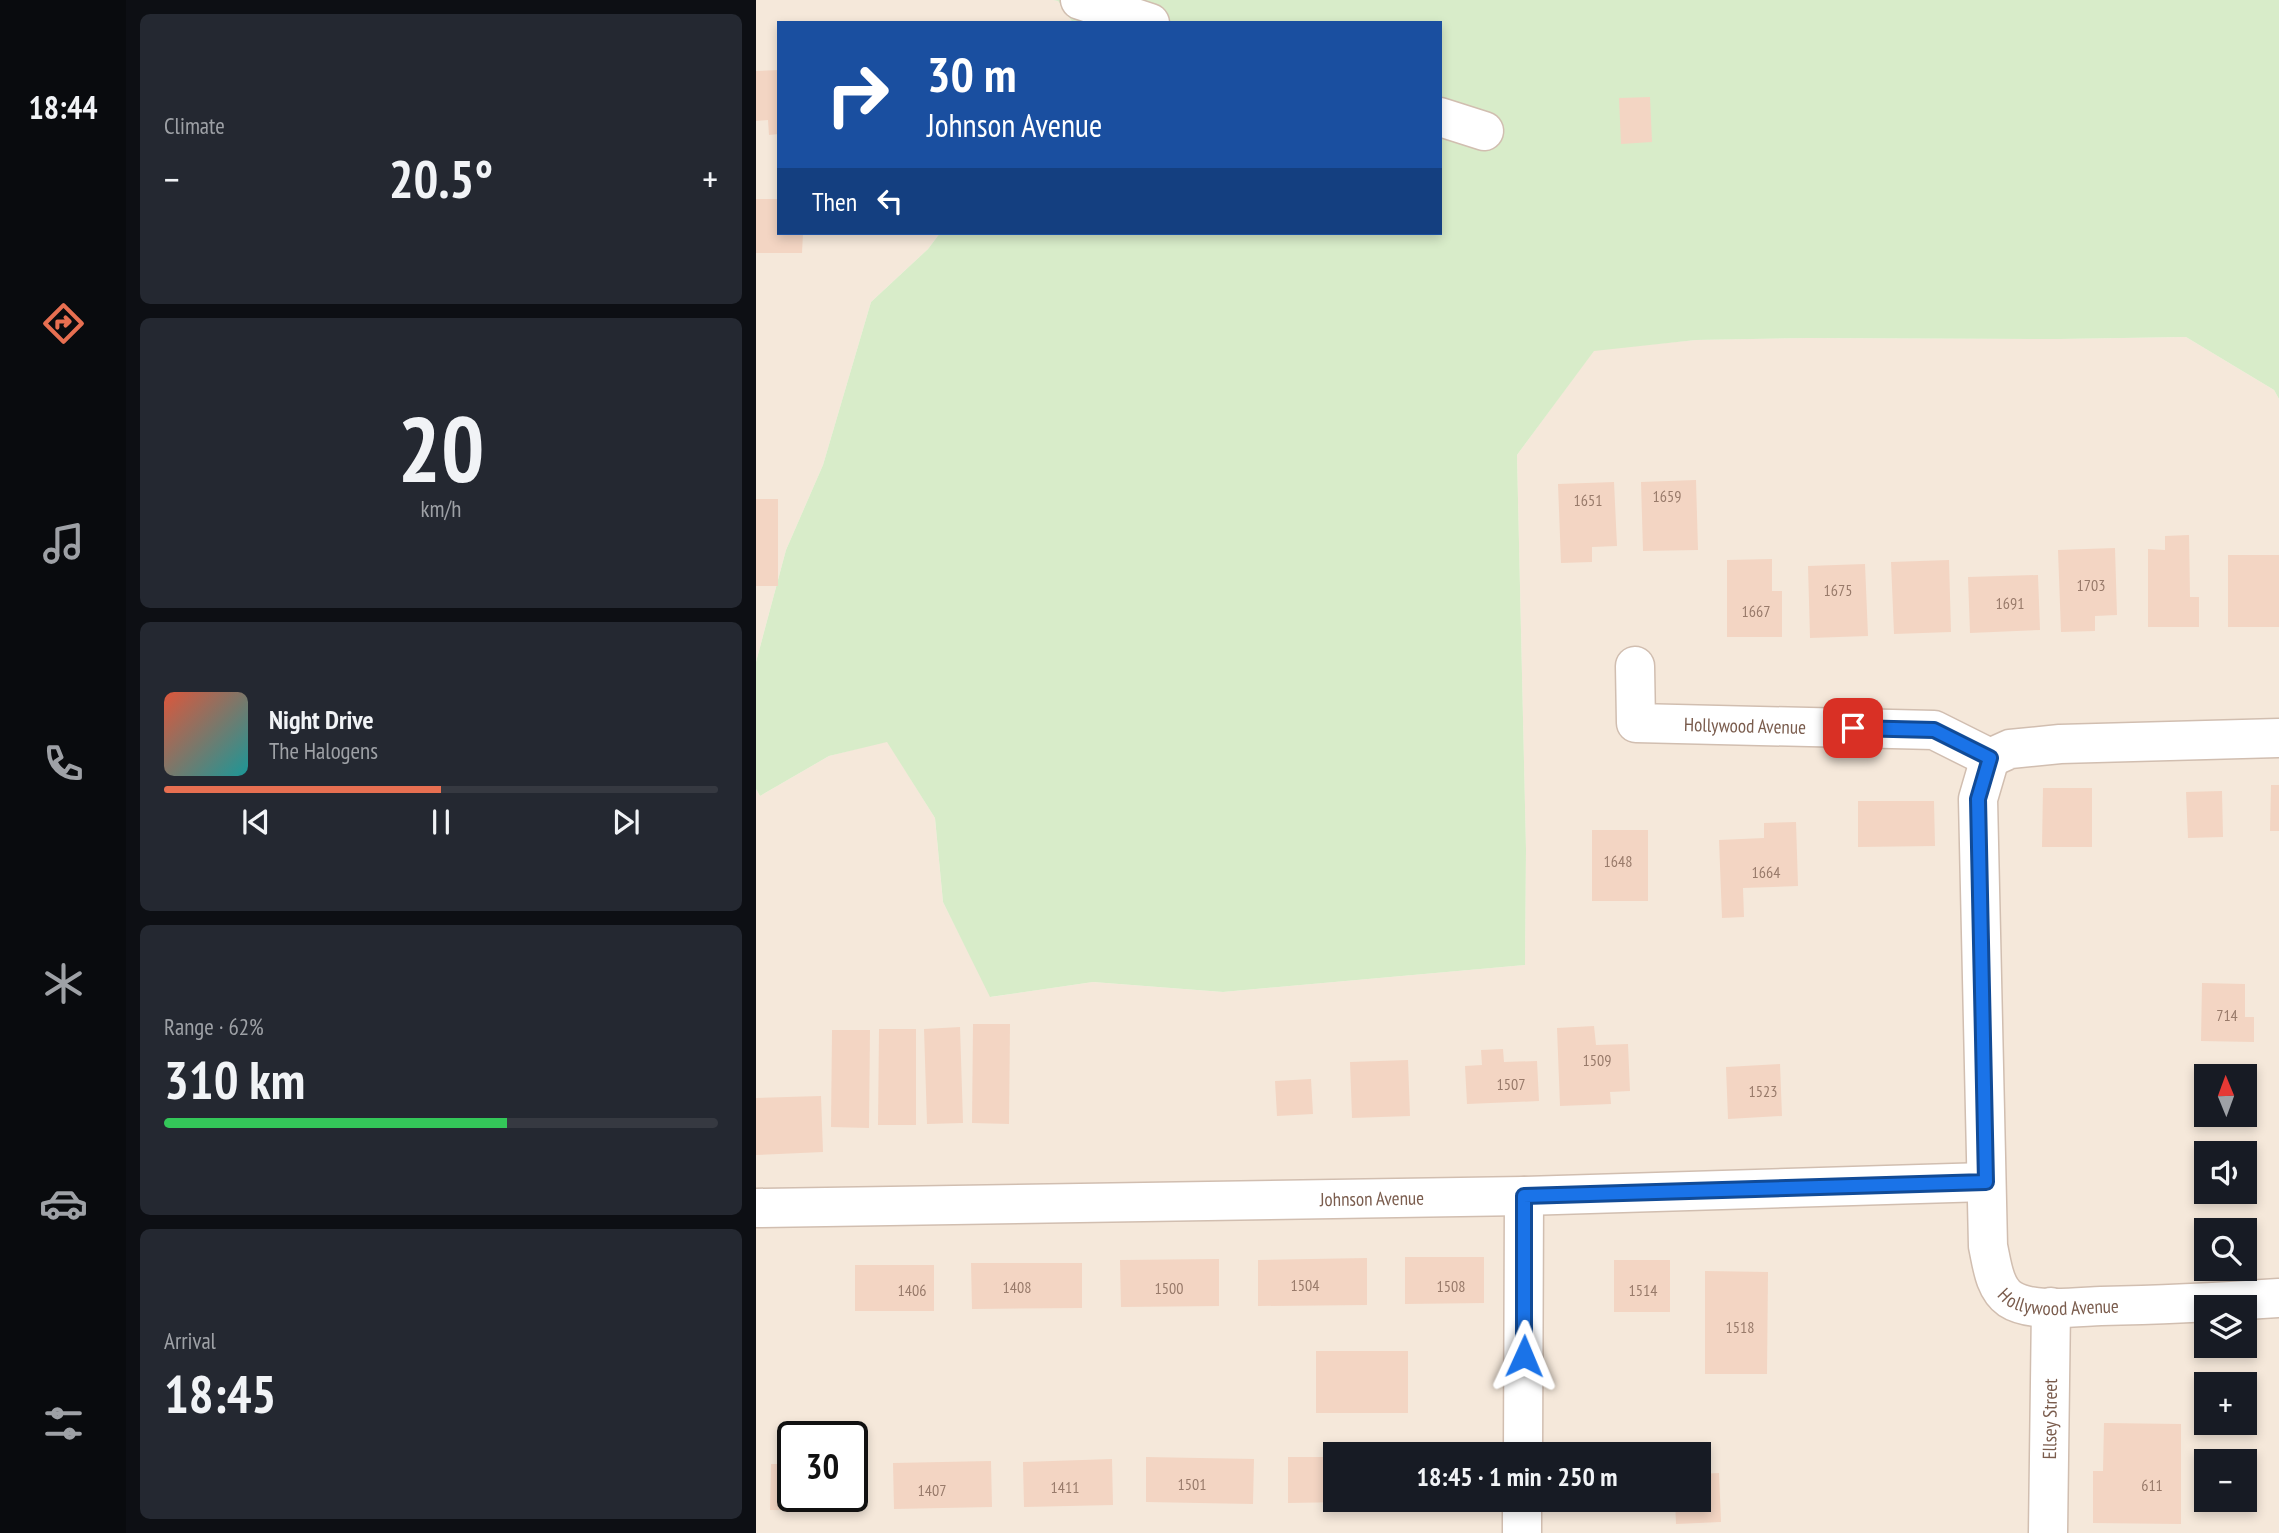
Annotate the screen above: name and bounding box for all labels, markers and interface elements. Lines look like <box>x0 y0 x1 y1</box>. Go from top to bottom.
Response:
text: 30 m <box>927 42 1016 106</box>
icon: right <box>812 49 903 140</box>
text: 18:44 <box>28 86 98 128</box>
text: Johnson Avenue <box>927 104 1102 146</box>
text: Climate <box>164 111 225 140</box>
text: 20.5° <box>389 145 493 212</box>
text: − <box>164 154 180 203</box>
text: + <box>702 154 718 203</box>
icon: left <box>871 182 909 220</box>
text: Then <box>812 185 857 218</box>
icon: directions <box>39 299 88 348</box>
text: 20 <box>398 389 485 507</box>
house number: 1659 <box>1653 486 1681 506</box>
house number: 1651 <box>1574 490 1602 510</box>
text: km/h <box>421 494 461 523</box>
icon: music <box>39 519 88 568</box>
house number: 1703 <box>2077 575 2105 595</box>
house number: 1675 <box>1824 580 1852 600</box>
house number: 1691 <box>1996 593 2024 613</box>
house number: 1667 <box>1742 601 1770 621</box>
pin <box>1823 698 1883 758</box>
text: Night Drive <box>269 703 374 736</box>
icon: arrive <box>1834 709 1872 747</box>
street label: Hollywood Avenue <box>1684 712 1806 739</box>
text: The Halogens <box>269 736 378 765</box>
icon: phone <box>39 739 88 788</box>
icon: previous <box>237 803 275 841</box>
icon: pause <box>422 803 460 841</box>
icon: next <box>607 803 645 841</box>
house number: 1648 <box>1604 851 1632 871</box>
house number: 1664 <box>1752 862 1780 882</box>
icon: climate <box>39 959 88 1008</box>
house number: 714 <box>2216 1005 2238 1025</box>
text: Range · 62% <box>164 1012 264 1041</box>
text: 310 km <box>164 1046 305 1113</box>
house number: 1509 <box>1583 1050 1611 1070</box>
north arrow <box>2194 1064 2258 1127</box>
map controls <box>2194 1064 2257 1512</box>
house number: 1507 <box>1497 1074 1525 1094</box>
house number: 1523 <box>1749 1081 1777 1101</box>
button: sound <box>2194 1141 2257 1204</box>
icon: car <box>39 1179 88 1228</box>
street label: Johnson Avenue <box>1319 1186 1424 1211</box>
button: search <box>2194 1218 2257 1281</box>
house number: 1504 <box>1291 1275 1319 1295</box>
house number: 1508 <box>1437 1276 1465 1296</box>
house number: 1408 <box>1003 1277 1031 1297</box>
house number: 1500 <box>1155 1278 1183 1298</box>
house number: 1406 <box>898 1280 926 1300</box>
house number: 1514 <box>1629 1280 1657 1300</box>
street label: Hollywood Avenue <box>1993 1283 2119 1320</box>
button: layers <box>2194 1295 2257 1358</box>
house number: 1518 <box>1726 1317 1754 1337</box>
position arrow <box>1487 1319 1561 1393</box>
text: Arrival <box>164 1326 216 1355</box>
text: 18:45 <box>164 1360 276 1427</box>
button: + <box>2194 1372 2257 1435</box>
street label: Ellsey Street <box>2037 1378 2062 1460</box>
icon: filters <box>39 1399 88 1448</box>
speed limit sign: 30 <box>777 1421 868 1512</box>
button: − <box>2194 1449 2257 1512</box>
text: 18:45 · 1 min · 250 m <box>1417 1460 1617 1493</box>
house number: 1501 <box>1178 1474 1206 1494</box>
house number: 611 <box>2141 1475 2163 1495</box>
house number: 1411 <box>1051 1477 1079 1497</box>
house number: 1407 <box>918 1480 946 1500</box>

